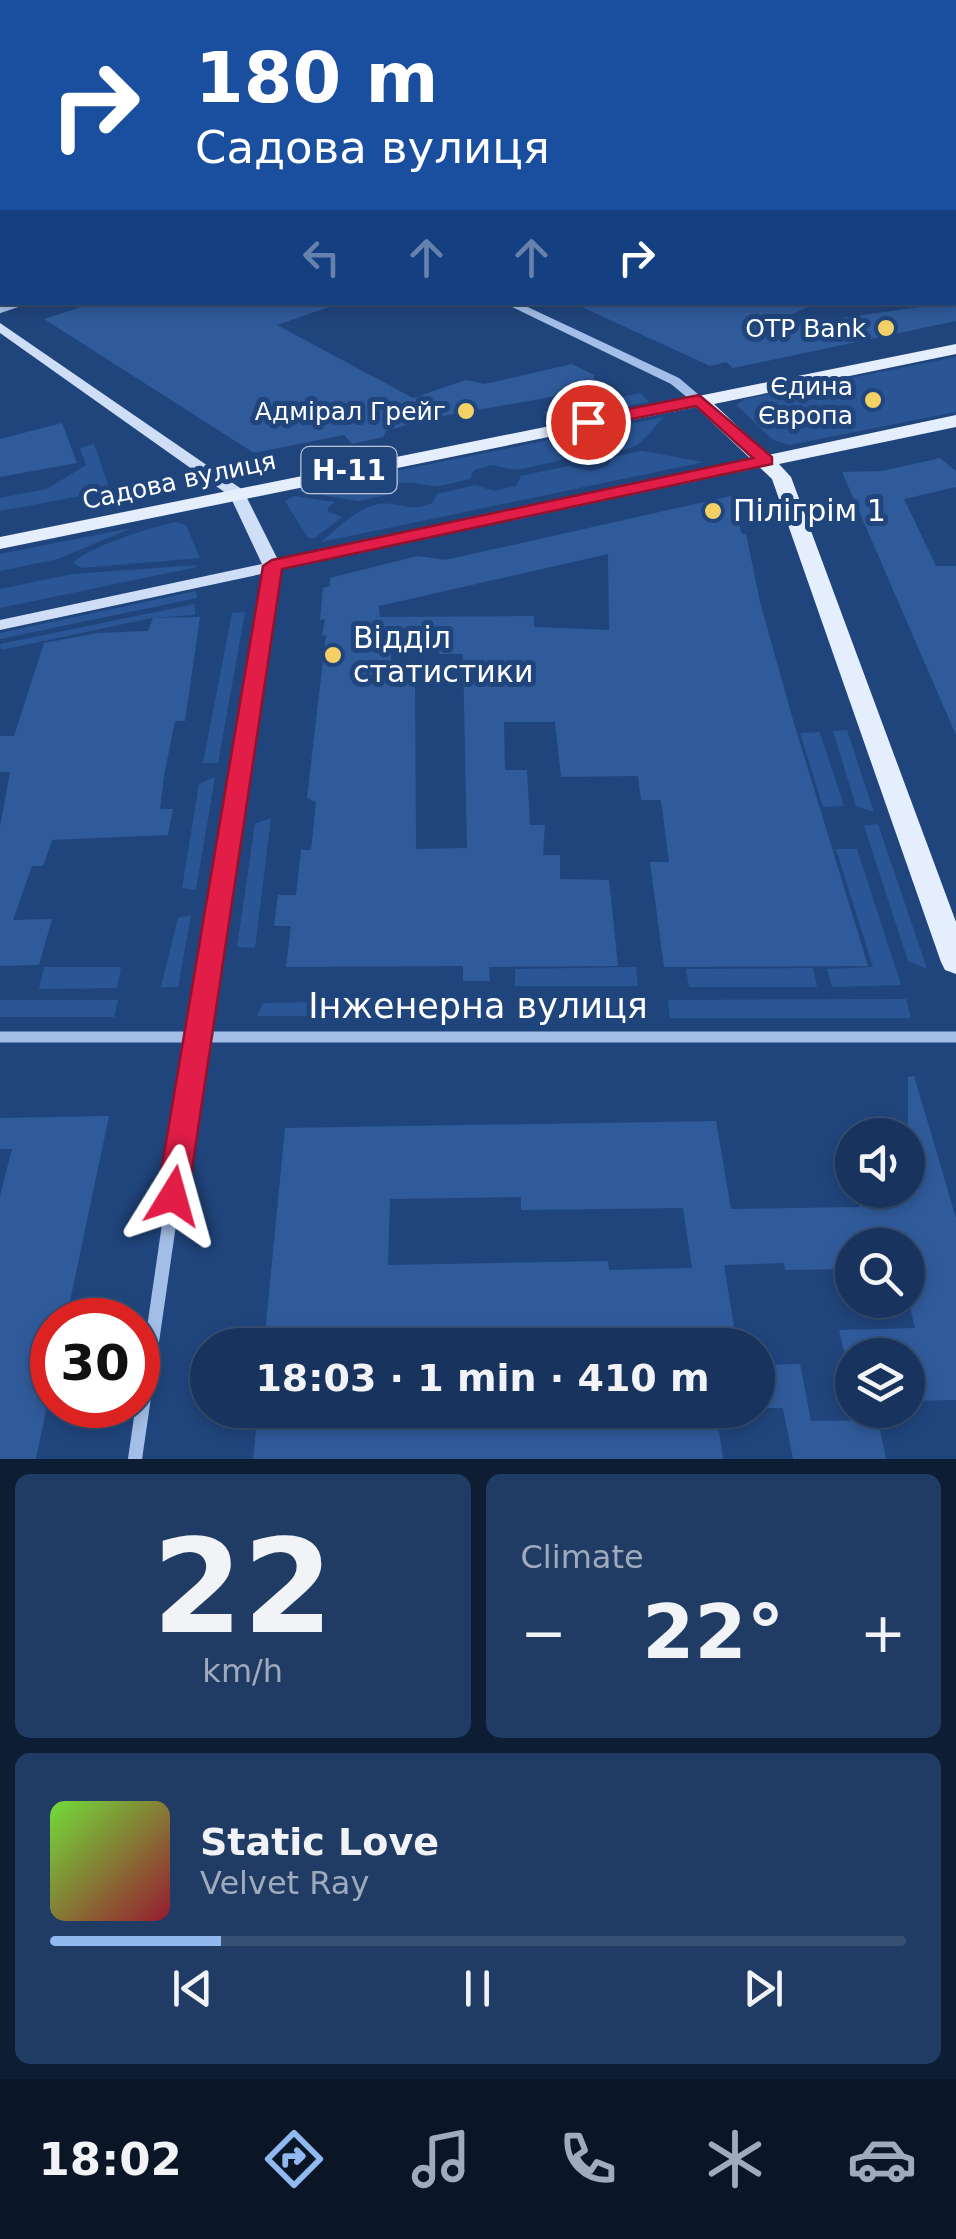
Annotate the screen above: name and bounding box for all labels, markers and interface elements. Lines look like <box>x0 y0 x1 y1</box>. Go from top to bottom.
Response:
text: 180 m <box>195 37 438 119</box>
icon: right <box>30 40 160 170</box>
text: Садова вулиця <box>195 121 550 174</box>
icon: left <box>294 230 349 285</box>
icon: ahead <box>399 230 454 285</box>
icon: ahead <box>504 230 559 285</box>
icon: right <box>609 230 664 285</box>
place label: OTP Bank <box>745 314 867 343</box>
marker: OTP Bank <box>875 317 897 339</box>
place label: Єдина Європа <box>758 372 853 430</box>
pin <box>546 380 631 465</box>
marker: Єдина Європа <box>862 389 884 411</box>
icon: arrive <box>561 395 616 450</box>
place label: Адмірал Грейг <box>255 397 446 426</box>
marker: Адмірал Грейг <box>455 400 477 422</box>
street label: Садова вулиця <box>80 446 279 515</box>
road number: Н-11 <box>302 447 396 493</box>
place label: Пілігрім 1 <box>733 493 886 528</box>
marker: Пілігрім 1 <box>702 500 724 522</box>
place label: Відділ статистики <box>353 620 533 689</box>
marker: Відділ статистики <box>322 644 344 666</box>
street label: Інженерна вулиця <box>308 986 648 1026</box>
map controls <box>835 1118 925 1428</box>
button: sound <box>835 1118 925 1208</box>
position arrow <box>121 1144 225 1248</box>
button: search <box>835 1228 925 1318</box>
speed limit sign: 30 <box>30 1298 160 1428</box>
button: layers <box>835 1338 925 1428</box>
text: 18:03 · 1 min · 410 m <box>255 1356 710 1400</box>
text: 22 <box>152 1511 333 1663</box>
text: Climate <box>521 1538 644 1576</box>
text: 22° <box>642 1588 784 1676</box>
text: − <box>521 1601 567 1665</box>
text: + <box>860 1601 906 1665</box>
text: km/h <box>202 1652 283 1690</box>
text: Static Love <box>200 1820 439 1864</box>
text: Velvet Ray <box>200 1864 369 1902</box>
icon: previous <box>165 1961 220 2016</box>
icon: pause <box>450 1961 505 2016</box>
icon: next <box>736 1961 791 2016</box>
icon: directions <box>259 2124 329 2194</box>
icon: music <box>406 2124 476 2194</box>
icon: phone <box>553 2124 623 2194</box>
icon: climate <box>700 2124 770 2194</box>
icon: car <box>847 2124 917 2194</box>
text: 18:02 <box>39 2133 182 2186</box>

